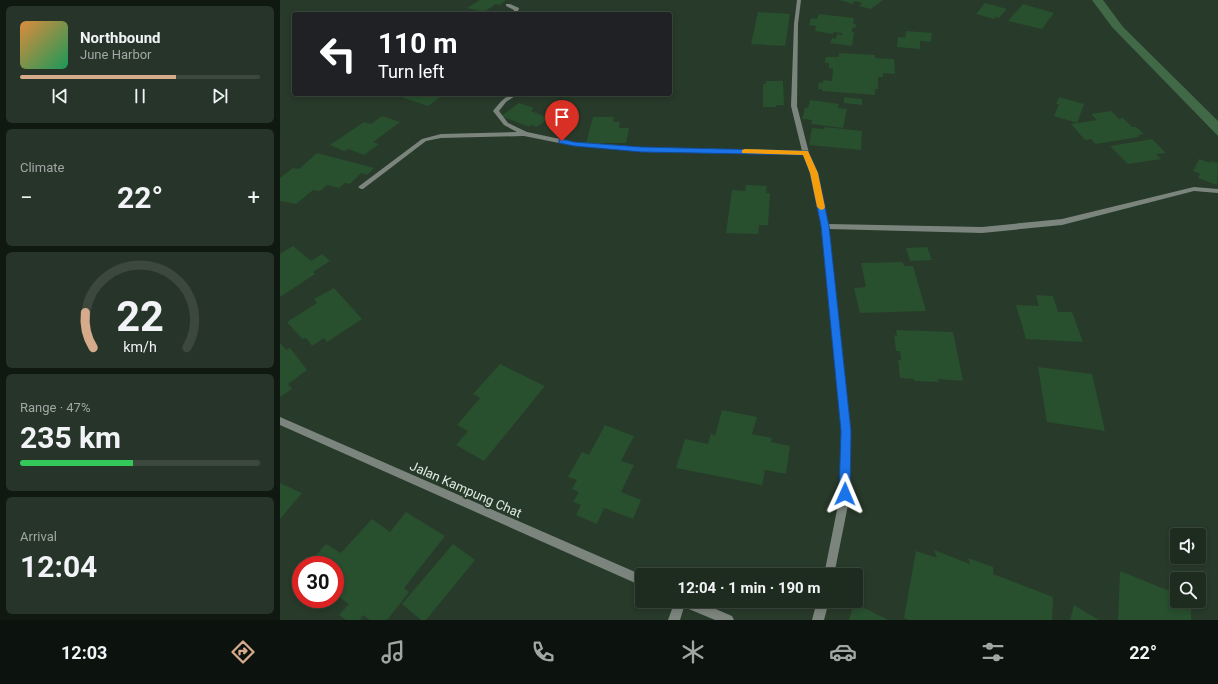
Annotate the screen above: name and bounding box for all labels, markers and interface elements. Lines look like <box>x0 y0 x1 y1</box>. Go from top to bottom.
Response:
text: 110 m <box>378 27 457 60</box>
icon: left <box>312 28 364 80</box>
text: Northbound <box>80 29 161 47</box>
text: June Harbor <box>80 47 152 62</box>
text: Turn left <box>378 61 444 82</box>
icon: previous <box>49 85 71 107</box>
icon: pause <box>129 85 151 107</box>
icon: next <box>209 85 231 107</box>
pin <box>545 100 579 141</box>
icon: arrive <box>551 106 573 128</box>
text: Climate <box>20 160 64 175</box>
text: 22° <box>117 180 163 215</box>
text: − <box>20 185 33 210</box>
text: + <box>248 185 260 210</box>
text: 22 <box>116 292 164 341</box>
text: km/h <box>123 339 157 355</box>
text: Range · 47% <box>20 400 90 415</box>
text: 235 km <box>20 420 121 455</box>
street label: Jalan Kampung Chat <box>408 458 524 521</box>
position arrow <box>824 473 866 515</box>
map controls <box>1170 528 1206 608</box>
button: sound <box>1170 528 1206 564</box>
text: Arrival <box>20 529 57 544</box>
text: 12:04 <box>20 549 97 584</box>
speed limit sign: 30 <box>292 556 344 608</box>
button: search <box>1170 572 1206 608</box>
text: 12:04 · 1 min · 190 m <box>678 579 820 597</box>
icon: directions <box>229 638 257 666</box>
icon: music <box>379 638 407 666</box>
icon: phone <box>529 638 557 666</box>
icon: climate <box>679 638 707 666</box>
icon: car <box>829 638 857 666</box>
icon: filters <box>979 638 1007 666</box>
text: 12:03 <box>61 642 107 663</box>
text: 22° <box>1129 642 1157 663</box>

